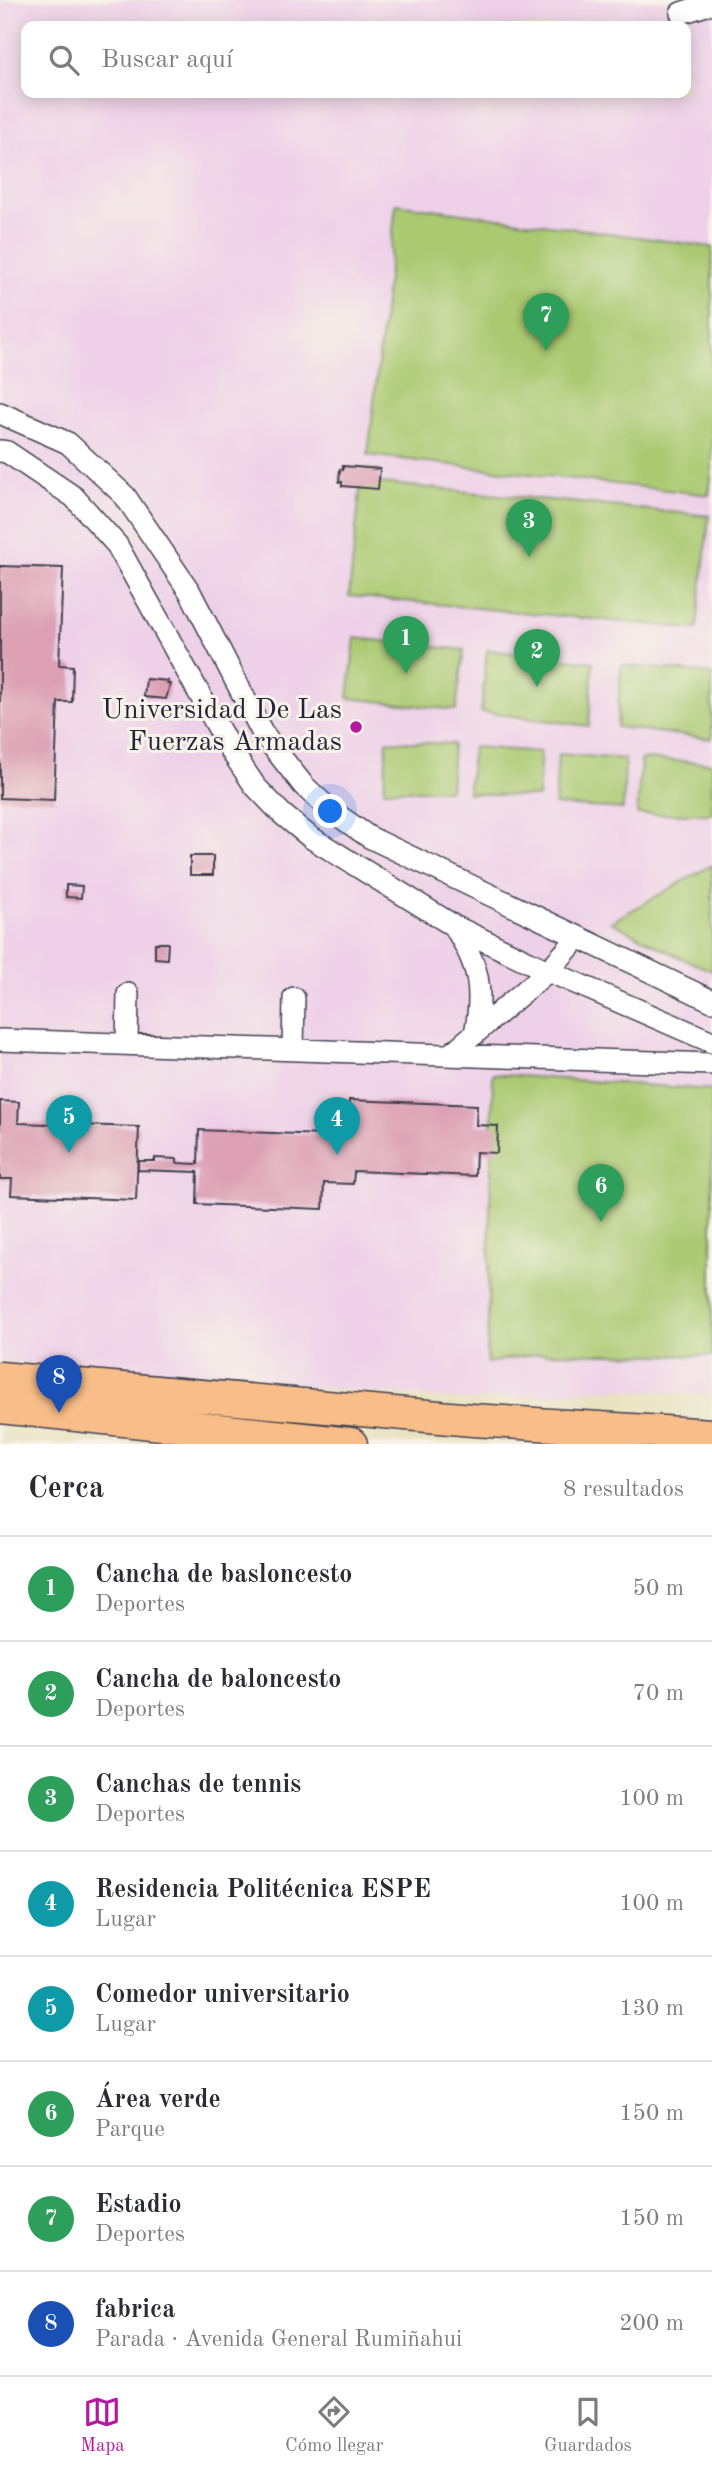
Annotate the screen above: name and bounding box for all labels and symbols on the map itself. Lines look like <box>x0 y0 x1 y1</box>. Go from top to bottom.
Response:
pin: 7 <box>523 293 569 351</box>
pin: 3 <box>506 499 552 557</box>
pin: 1 <box>383 616 429 674</box>
pin: 2 <box>514 629 560 687</box>
place label: Universidad De Las Fuerzas Armadas <box>102 697 342 757</box>
marker: Universidad De Las Fuerzas Armadas <box>348 719 364 735</box>
your location <box>313 794 347 828</box>
pin: 5 <box>46 1095 92 1153</box>
pin: 4 <box>314 1097 360 1155</box>
pin: 6 <box>578 1164 624 1222</box>
pin: 8 <box>36 1355 82 1413</box>

